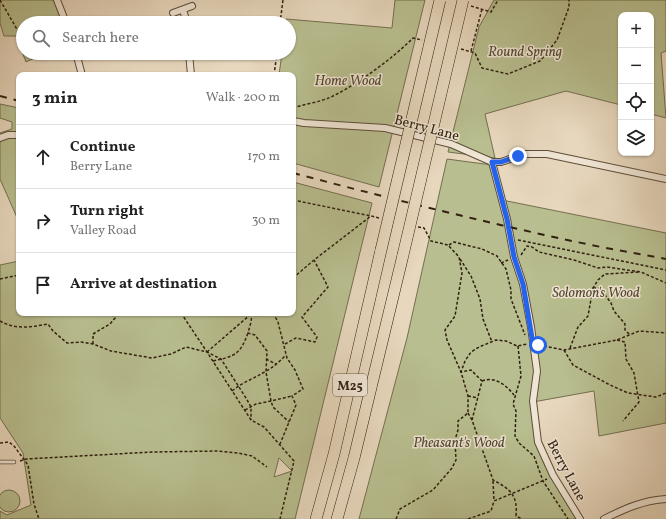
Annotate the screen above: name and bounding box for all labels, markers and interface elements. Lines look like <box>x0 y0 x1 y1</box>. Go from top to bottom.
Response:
map controls <box>618 12 654 156</box>
button: + <box>618 12 654 48</box>
search box <box>16 16 296 60</box>
icon: search <box>30 27 52 49</box>
text: Search here <box>62 28 139 49</box>
park label: Round Spring <box>488 43 562 62</box>
button: − <box>618 48 654 84</box>
park label: Home Wood <box>314 72 382 91</box>
button: locate <box>618 84 654 120</box>
text: 3 min <box>32 87 78 110</box>
text: Walk · 200 m <box>206 89 280 107</box>
street label: Berry Lane <box>392 111 462 146</box>
button: layers <box>618 120 654 156</box>
text: Continue <box>70 137 135 158</box>
icon: ahead <box>32 146 54 168</box>
route end <box>509 147 527 165</box>
text: 170 m <box>247 148 280 166</box>
text: Berry Lane <box>70 158 132 176</box>
text: Turn right <box>70 201 144 222</box>
icon: right <box>32 210 54 232</box>
text: 30 m <box>252 212 280 230</box>
text: Valley Road <box>70 222 137 240</box>
icon: arrive <box>32 274 54 296</box>
text: Arrive at destination <box>70 274 217 295</box>
park label: Solomon's Wood <box>552 284 640 303</box>
route start <box>529 336 547 354</box>
road number: M25 <box>333 374 367 396</box>
park label: Pheasant's Wood <box>413 434 505 453</box>
street label: Berry Lane <box>542 437 590 505</box>

